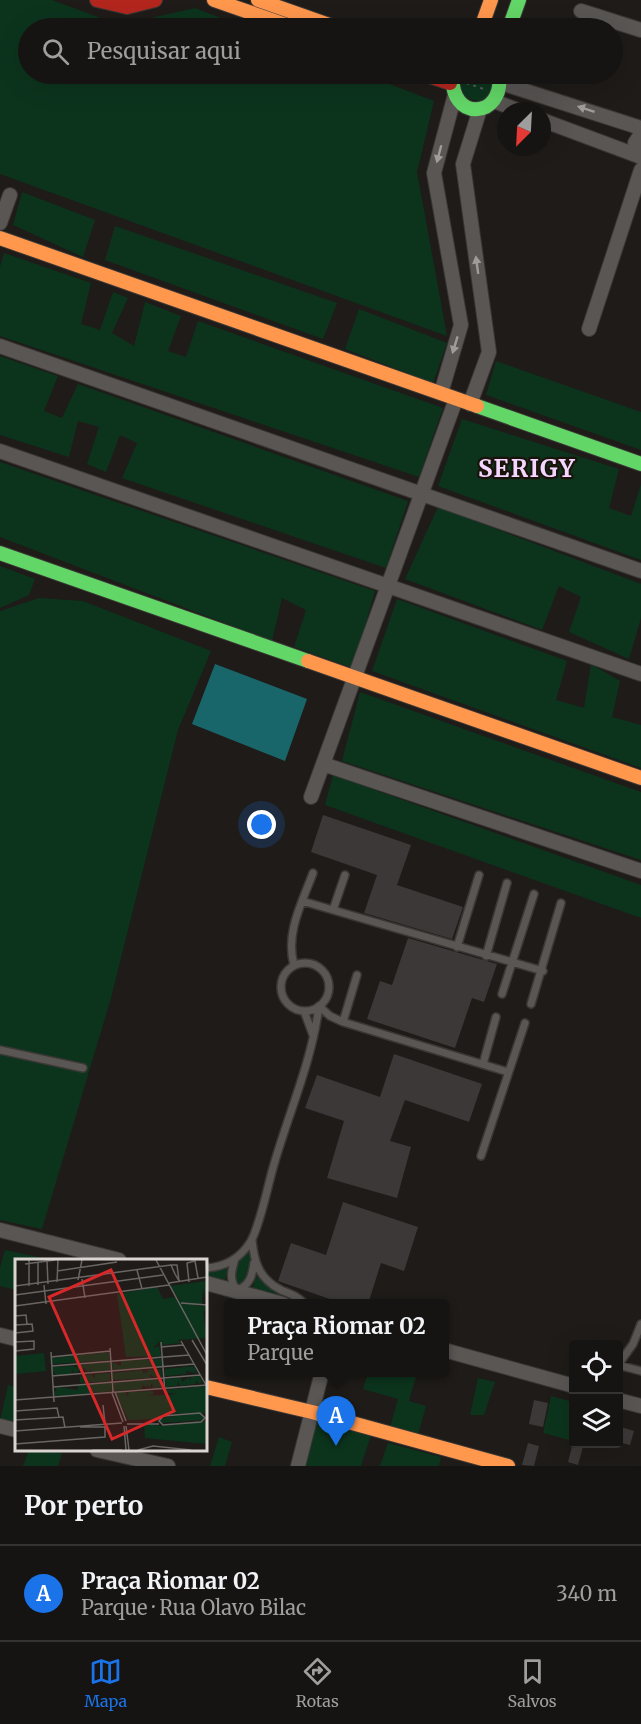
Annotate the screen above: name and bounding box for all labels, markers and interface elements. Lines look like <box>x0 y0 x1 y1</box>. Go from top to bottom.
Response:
search box <box>18 18 623 84</box>
icon: search <box>39 35 72 68</box>
text: Pesquisar aqui <box>87 37 241 65</box>
north arrow <box>497 102 551 156</box>
one-way arrow <box>577 104 595 114</box>
one-way arrow <box>434 145 443 163</box>
one-way arrow <box>472 256 481 275</box>
one-way arrow <box>450 336 460 354</box>
district label: SERIGY <box>478 453 576 484</box>
your location <box>247 810 276 839</box>
inset map <box>15 1259 207 1451</box>
popup <box>224 1299 449 1377</box>
text: Praça Riomar 02 <box>247 1312 426 1340</box>
text: Parque <box>247 1340 314 1365</box>
map controls <box>569 1340 623 1448</box>
button: locate <box>569 1340 623 1394</box>
button: layers <box>569 1394 623 1448</box>
pin: A <box>316 1396 356 1446</box>
text: Por perto <box>24 1489 143 1522</box>
text: Praça Riomar 02 <box>81 1567 260 1595</box>
text: A <box>36 1581 51 1606</box>
text: 340 m <box>556 1581 617 1606</box>
text: Parque · Rua Olavo Bilac <box>81 1595 306 1620</box>
tab: Mapa <box>84 1655 127 1711</box>
tab: Rotas <box>296 1655 339 1711</box>
tab: Salvos <box>507 1655 557 1711</box>

